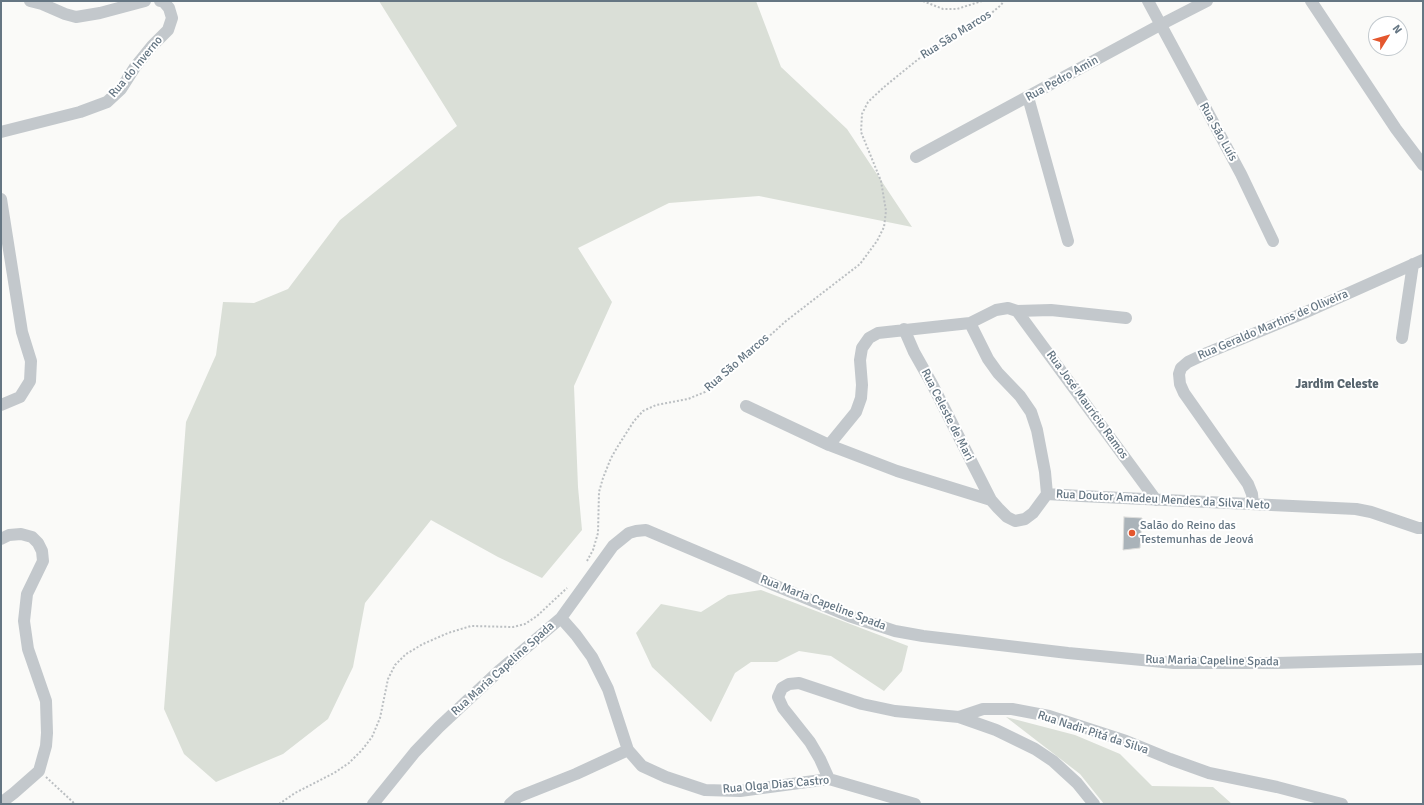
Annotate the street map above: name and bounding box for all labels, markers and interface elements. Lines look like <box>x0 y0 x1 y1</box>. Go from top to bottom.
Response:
street label: Rua São Marcos <box>918 7 994 63</box>
north arrow <box>1368 16 1408 56</box>
text: N <box>1390 22 1405 36</box>
street label: Rua do Inverno <box>106 33 166 101</box>
street label: Rua Pedro Amin <box>1023 53 1101 105</box>
street label: Rua São Luís <box>1196 100 1240 164</box>
street label: Rua Geraldo Martins de Oliveira <box>1196 287 1350 363</box>
street label: Rua São Marcos <box>702 331 772 395</box>
street label: Rua José Maurício Ramos <box>1043 348 1131 462</box>
street label: Rua Celeste de Mari <box>918 367 976 463</box>
district label: Jardim Celeste <box>1295 377 1379 393</box>
street label: Rua Doutor Amadeu Mendes da Silva Neto <box>1056 487 1270 513</box>
place label: Salão do Reino das Testemunhas de Jeová <box>1140 519 1253 547</box>
marker: Salão do Reino das Testemunhas de Jeová <box>1127 528 1137 538</box>
street label: Rua Maria Capeline Spada <box>758 572 888 634</box>
street label: Rua Maria Capeline Spada <box>449 619 557 719</box>
street label: Rua Maria Capeline Spada <box>1145 653 1279 669</box>
street label: Rua Nadir Pitá da Silva <box>1036 708 1150 758</box>
street label: Rua Olga Dias Castro <box>722 773 830 797</box>

